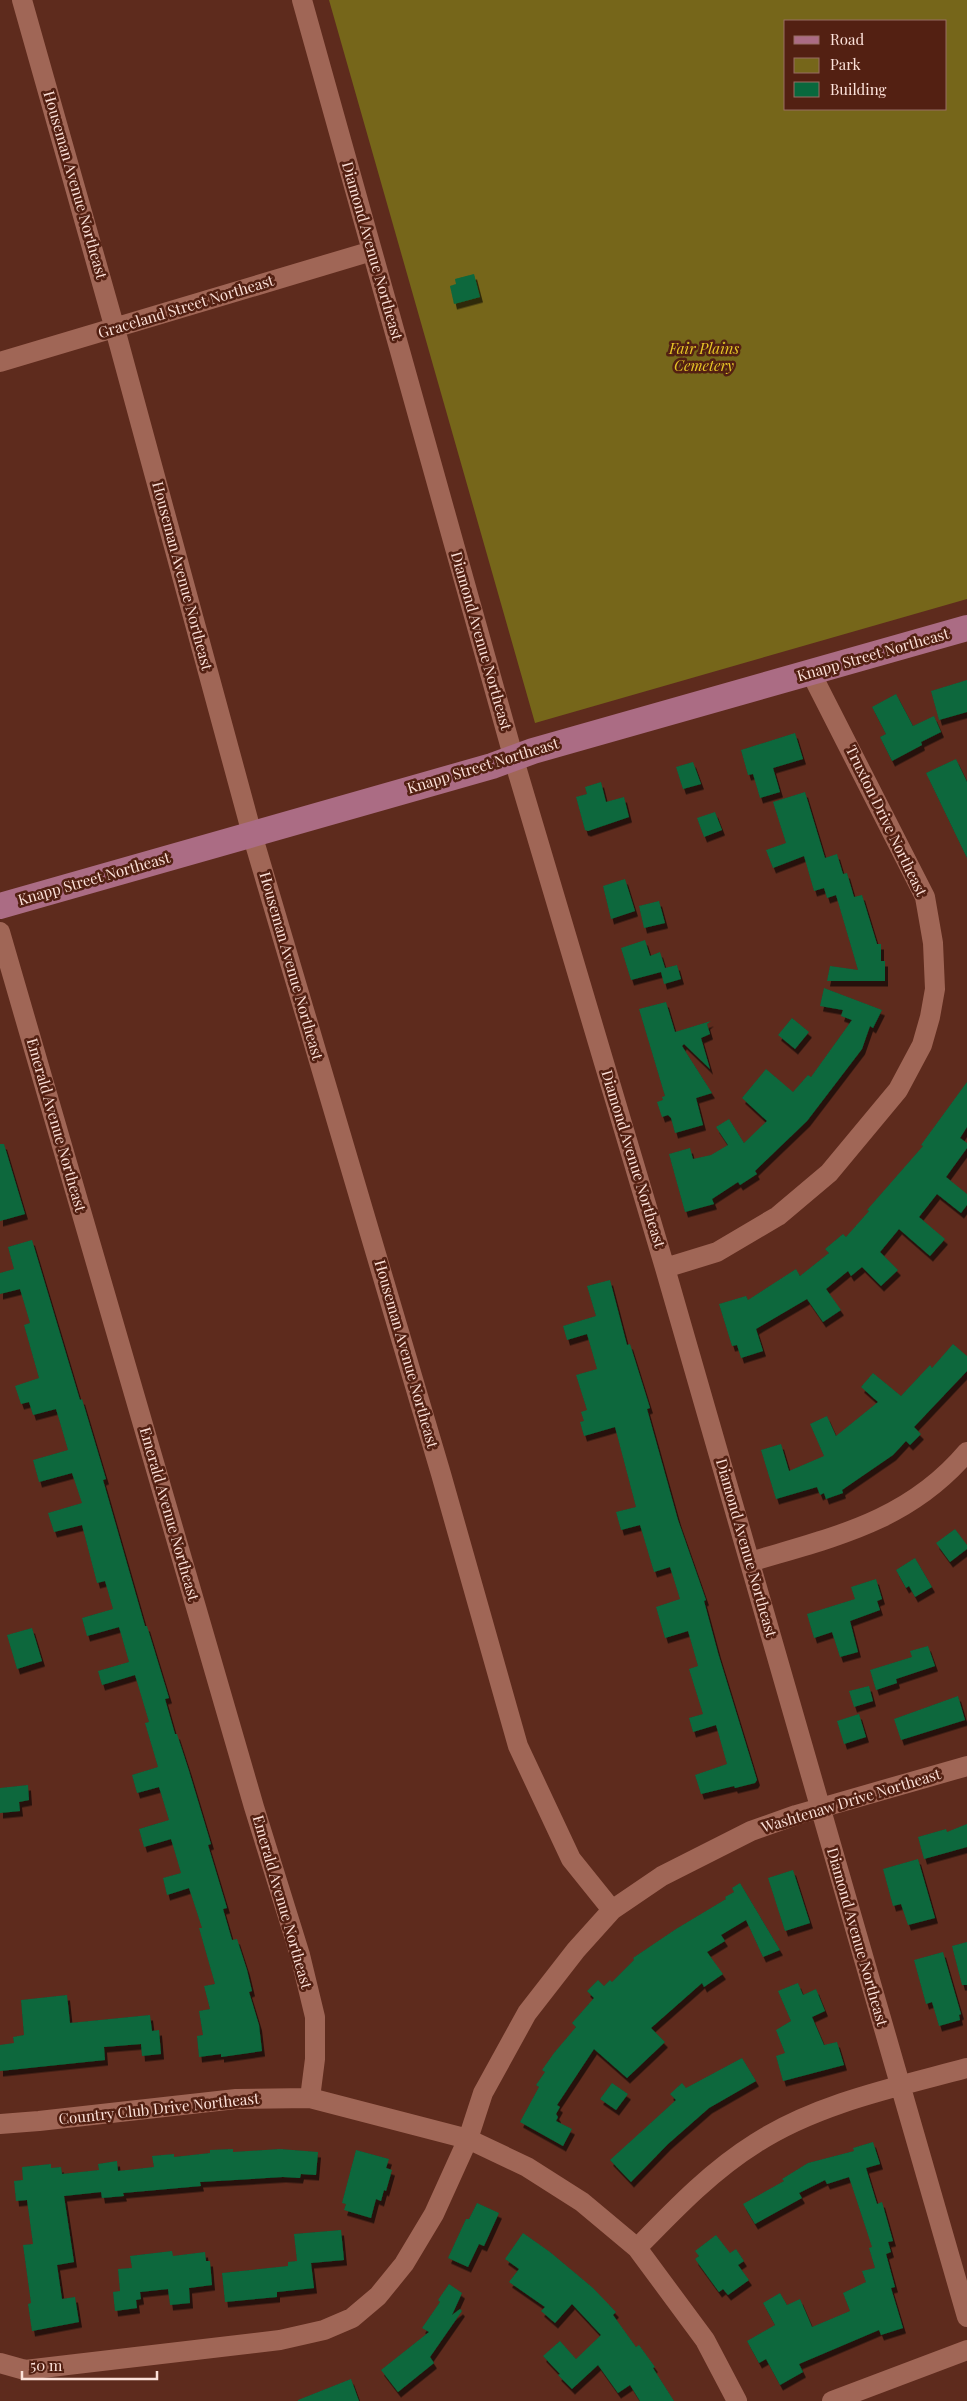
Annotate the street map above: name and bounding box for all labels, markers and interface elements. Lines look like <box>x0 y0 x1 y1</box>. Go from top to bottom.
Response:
legend <box>784 20 947 110</box>
text: Road <box>830 29 864 49</box>
text: Park <box>830 54 862 74</box>
text: Building <box>830 79 887 99</box>
street label: Houseman Avenue Northeast <box>39 88 113 282</box>
street label: Diamond Avenue Northeast <box>338 159 408 343</box>
street label: Graceland Street Northeast <box>95 270 277 342</box>
park label: Fair Plains Cemetery <box>668 338 739 375</box>
street label: Houseman Avenue Northeast <box>148 479 218 673</box>
street label: Diamond Avenue Northeast <box>447 549 517 733</box>
street label: Knapp Street Northeast <box>794 623 952 685</box>
street label: Knapp Street Northeast <box>404 732 562 798</box>
street label: Truxton Drive Northeast <box>842 742 932 900</box>
street label: Knapp Street Northeast <box>15 847 173 909</box>
street label: Houseman Avenue Northeast <box>255 869 329 1063</box>
street label: Emerald Avenue Northeast <box>23 1035 92 1215</box>
street label: Diamond Avenue Northeast <box>597 1067 671 1251</box>
street label: Houseman Avenue Northeast <box>370 1257 444 1451</box>
street label: Emerald Avenue Northeast <box>136 1424 205 1604</box>
street label: Diamond Avenue Northeast <box>712 1456 782 1640</box>
street label: Washtenaw Drive Northeast <box>757 1763 944 1837</box>
street label: Emerald Avenue Northeast <box>249 1812 318 1992</box>
street label: Diamond Avenue Northeast <box>823 1845 893 2029</box>
street label: Country Club Drive Northeast <box>58 2087 261 2128</box>
scale bar <box>22 2348 158 2380</box>
text: 50 m <box>30 2355 63 2375</box>

